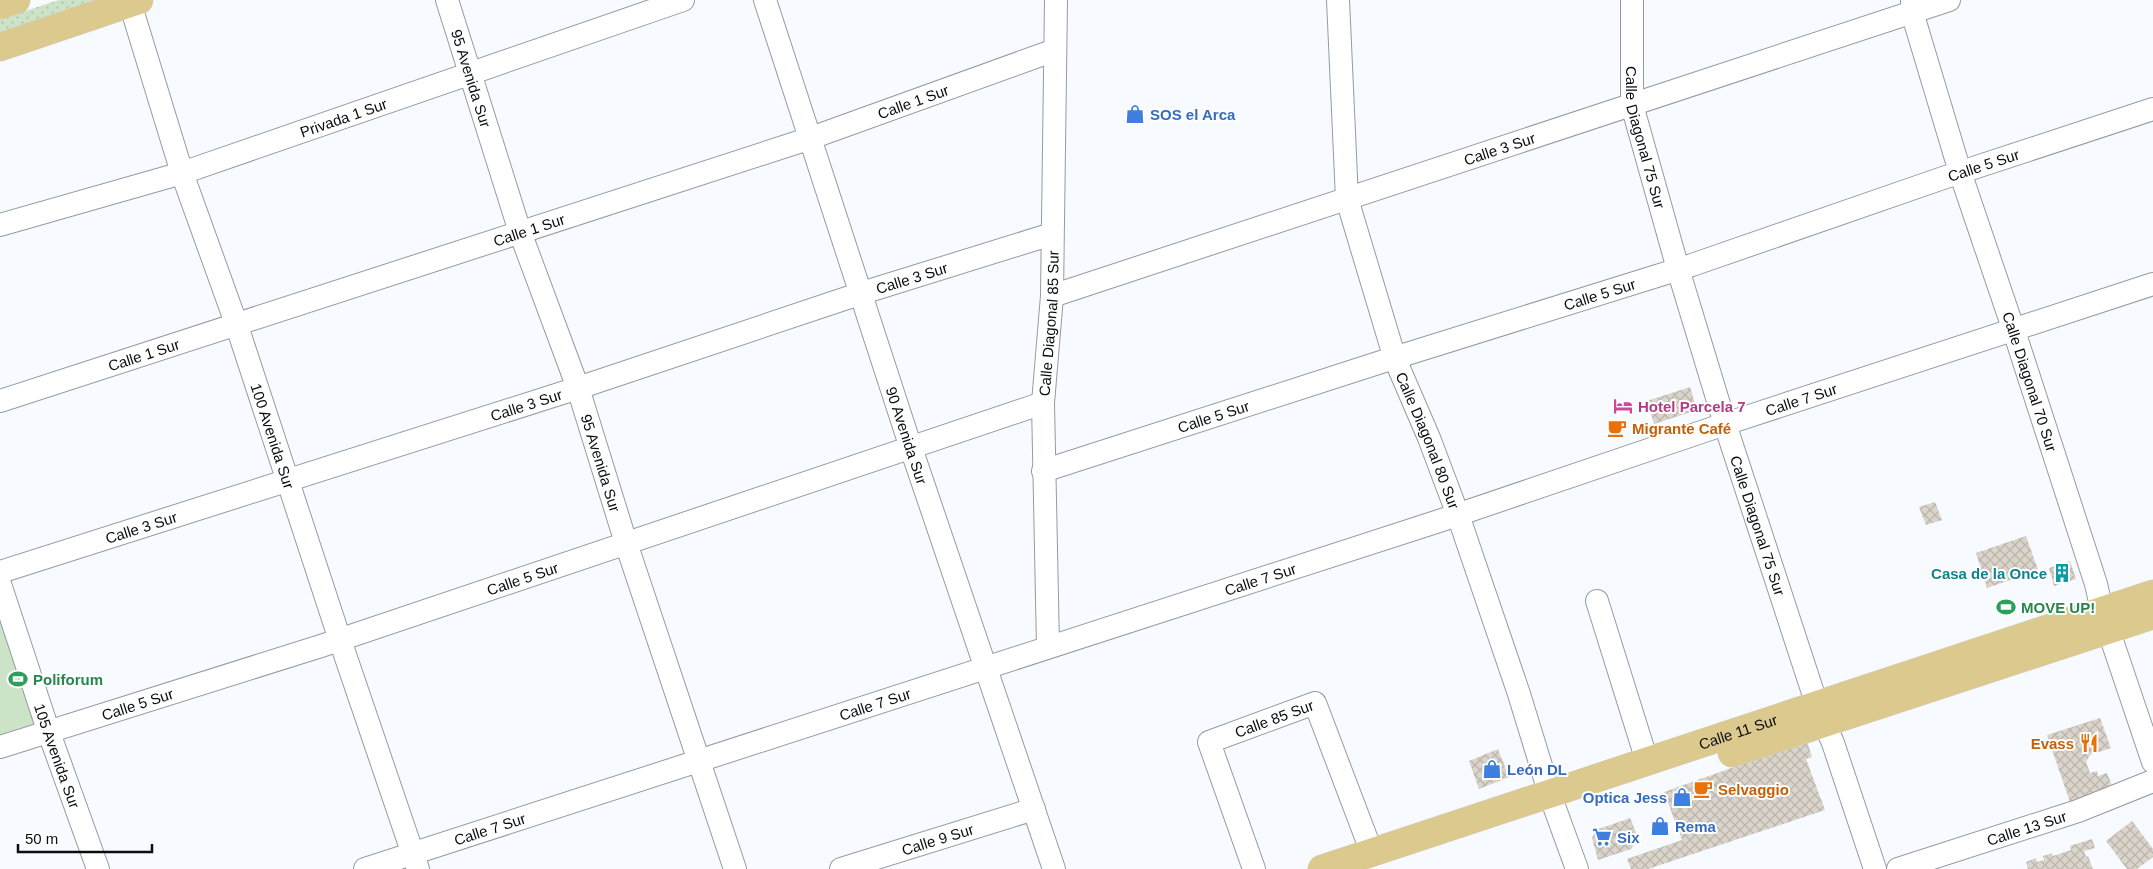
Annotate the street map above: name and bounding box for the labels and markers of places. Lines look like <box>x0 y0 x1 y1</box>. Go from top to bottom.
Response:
shop icon: SOS el Arca <box>1124 103 1146 125</box>
place label: SOS el Arca <box>1150 106 1236 123</box>
hotel icon: Hotel Parcela 7 <box>1612 395 1634 417</box>
place label: Hotel Parcela 7 <box>1638 398 1746 415</box>
cafe icon: Migrante Café <box>1606 417 1628 439</box>
place label: Migrante Café <box>1632 420 1731 437</box>
building icon: Casa de la Once <box>2051 562 2073 584</box>
place label: Casa de la Once <box>1931 565 2047 582</box>
sports icon: MOVE UP! <box>1995 596 2017 618</box>
place label: MOVE UP! <box>2021 599 2095 616</box>
sports icon: Poliforum <box>7 668 29 690</box>
place label: Poliforum <box>33 671 103 688</box>
restaurant icon: Evass <box>2078 732 2100 754</box>
place label: Evass <box>2031 735 2074 752</box>
shop icon: León DL <box>1481 758 1503 780</box>
place label: León DL <box>1507 761 1567 778</box>
cafe icon: Selvaggio <box>1692 778 1714 800</box>
place label: Selvaggio <box>1718 781 1789 798</box>
shop icon: Optica Jess <box>1671 786 1693 808</box>
place label: Optica Jess <box>1583 789 1667 806</box>
shop icon: Rema <box>1649 815 1671 837</box>
place label: Rema <box>1675 818 1717 835</box>
supermarket icon: Six <box>1591 826 1613 848</box>
place label: Six <box>1617 829 1640 846</box>

